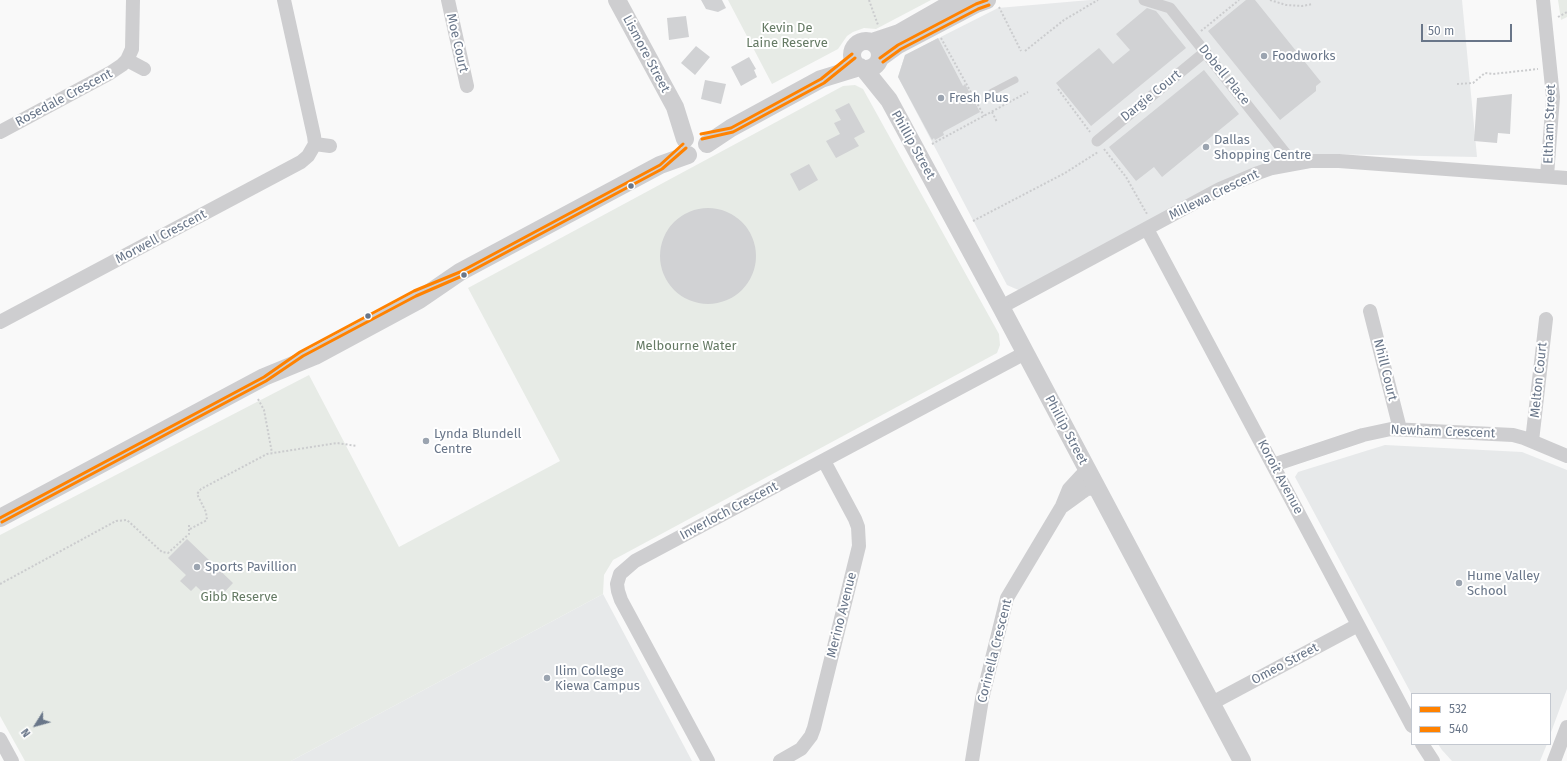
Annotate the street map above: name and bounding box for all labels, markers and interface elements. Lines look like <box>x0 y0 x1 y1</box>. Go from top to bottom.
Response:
street label: Moe Court <box>443 12 471 74</box>
street label: Lismore Street <box>619 13 673 95</box>
scale bar <box>1423 16 1514 42</box>
park label: Kevin De Laine Reserve <box>746 20 828 51</box>
text: 50 m <box>1428 24 1454 38</box>
street label: Dobell Place <box>1195 42 1253 108</box>
place label: Foodworks <box>1272 48 1335 64</box>
marker: Foodworks <box>1259 51 1269 61</box>
street label: Rosedale Crescent <box>13 66 115 130</box>
street label: Dargie Court <box>1118 67 1184 125</box>
street label: Eltham Street <box>1541 84 1559 164</box>
place label: Fresh Plus <box>949 90 1009 106</box>
marker: Fresh Plus <box>936 93 946 103</box>
street label: Phillip Street <box>888 108 938 182</box>
place label: Dallas Shopping Centre <box>1214 132 1311 163</box>
marker: Dallas Shopping Centre <box>1201 142 1211 152</box>
street label: Millewa Crescent <box>1166 166 1262 224</box>
unlabelled marker <box>626 181 636 191</box>
street label: Morwell Crescent <box>113 207 209 267</box>
unlabelled marker <box>459 270 469 280</box>
unlabelled marker <box>363 311 373 321</box>
street label: Nhill Court <box>1370 337 1400 403</box>
park label: Melbourne Water <box>635 338 737 354</box>
street label: Melton Court <box>1527 341 1551 419</box>
street label: Phillip Street <box>1041 393 1091 467</box>
street label: Newham Crescent <box>1390 422 1496 442</box>
place label: Lynda Blundell Centre <box>434 426 521 457</box>
marker: Lynda Blundell Centre <box>421 436 431 446</box>
street label: Koroit Avenue <box>1254 437 1306 517</box>
street label: Inverloch Crescent <box>677 479 781 543</box>
place label: Sports Pavillion <box>205 559 297 575</box>
marker: Sports Pavillion <box>192 562 202 572</box>
place label: Hume Valley School <box>1467 568 1540 599</box>
street label: Merino Avenue <box>824 571 860 659</box>
marker: Hume Valley School <box>1454 578 1464 588</box>
park label: Gibb Reserve <box>200 589 278 605</box>
street label: Corinella Crescent <box>975 598 1015 704</box>
street label: Omeo Street <box>1249 640 1321 688</box>
place label: Ilim College Kiewa Campus <box>555 663 640 694</box>
marker: Ilim College Kiewa Campus <box>542 673 552 683</box>
legend <box>1411 693 1551 745</box>
text: 532 <box>1449 702 1467 716</box>
north arrow <box>16 705 56 745</box>
text: 540 <box>1449 722 1468 736</box>
text: N <box>19 726 33 739</box>

